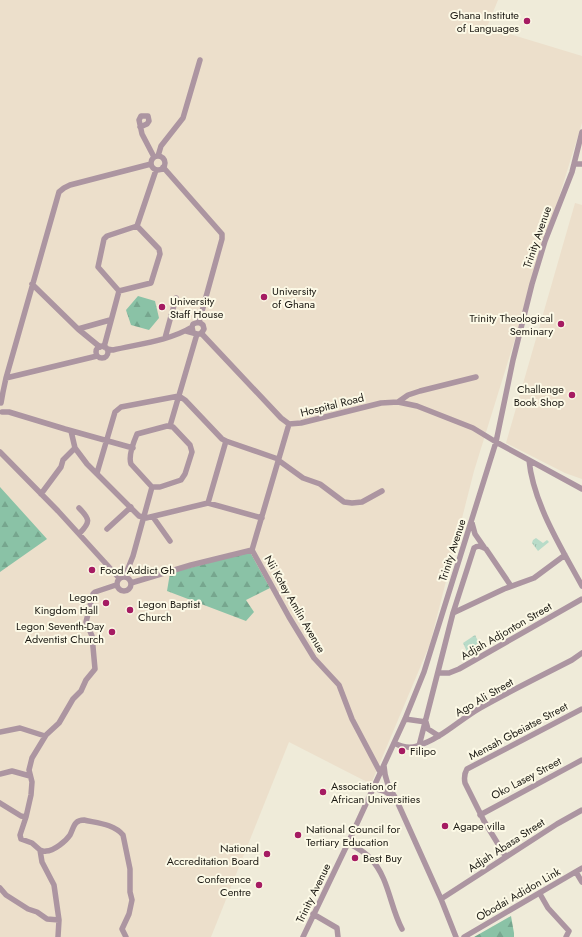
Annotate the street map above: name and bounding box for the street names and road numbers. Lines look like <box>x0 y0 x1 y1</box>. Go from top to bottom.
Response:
street label: Trinity Avenue <box>519 204 555 270</box>
street label: Hospital Road <box>299 389 365 421</box>
street label: Trinity Avenue <box>434 517 470 583</box>
street label: Nii Kotey Amlin Avenue <box>260 552 330 656</box>
street label: Adjah Adjonton Street <box>458 598 555 664</box>
street label: Ago Ali Street <box>452 674 516 720</box>
street label: Mensah Gbeiatse Street <box>466 698 571 764</box>
street label: Oko Lasey Street <box>488 753 564 803</box>
street label: Adjah Abasa Street <box>464 814 548 876</box>
street label: Trinity Avenue <box>292 860 334 926</box>
street label: Obodai Adidon Link <box>473 863 563 925</box>

